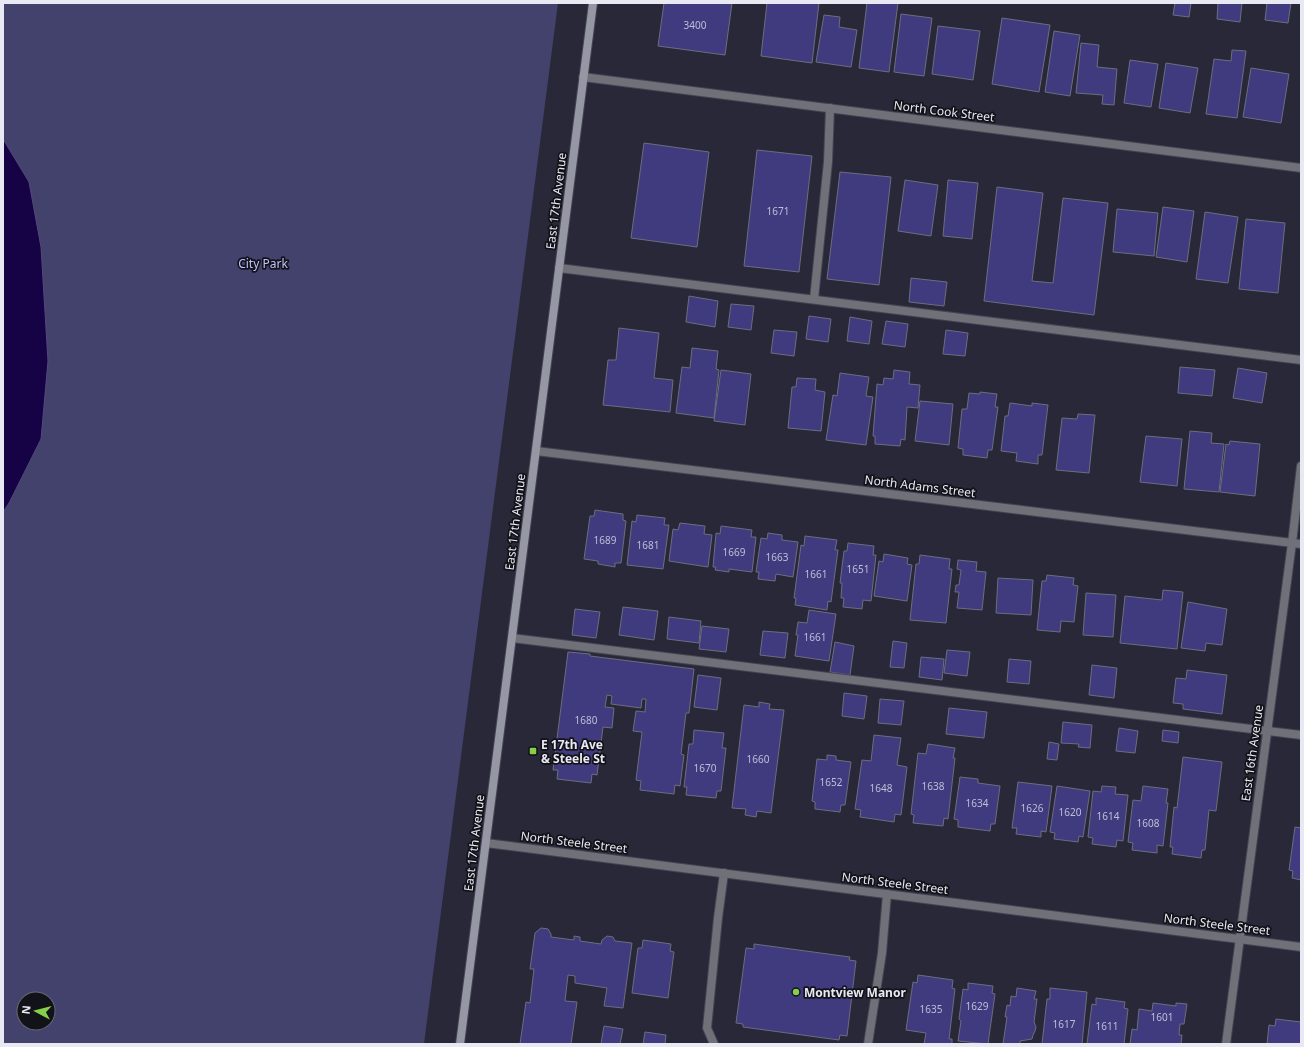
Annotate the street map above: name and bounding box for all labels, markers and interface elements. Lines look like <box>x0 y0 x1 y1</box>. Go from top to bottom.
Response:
house number: 3400 <box>684 18 707 32</box>
street label: North Cook Street <box>893 96 996 126</box>
street label: East 17th Avenue <box>542 151 570 250</box>
house number: 1671 <box>767 204 789 218</box>
park label: City Park <box>238 255 288 272</box>
street label: North Adams Street <box>864 471 977 501</box>
street label: East 17th Avenue <box>501 472 529 571</box>
house number: 1689 <box>594 533 617 547</box>
house number: 1681 <box>637 538 659 552</box>
house number: 1669 <box>723 545 746 559</box>
house number: 1663 <box>766 550 789 564</box>
house number: 1651 <box>847 562 869 576</box>
house number: 1661 <box>805 567 827 581</box>
house number: 1661 <box>804 630 826 644</box>
street label: East 16th Avenue <box>1237 703 1267 802</box>
house number: 1680 <box>575 713 598 727</box>
place label: E 17th Ave & Steele St <box>541 736 605 767</box>
marker: E 17th Ave & Steele St <box>528 746 538 756</box>
house number: 1660 <box>747 752 770 766</box>
house number: 1670 <box>694 761 717 775</box>
house number: 1652 <box>820 775 843 789</box>
house number: 1638 <box>922 779 945 793</box>
house number: 1648 <box>870 781 893 795</box>
street label: East 17th Avenue <box>460 793 488 892</box>
house number: 1634 <box>966 796 989 810</box>
house number: 1626 <box>1021 801 1044 815</box>
house number: 1620 <box>1059 805 1082 819</box>
house number: 1614 <box>1097 809 1120 823</box>
house number: 1608 <box>1137 816 1160 830</box>
street label: North Steele Street <box>520 827 629 857</box>
street label: North Steele Street <box>841 868 950 898</box>
street label: North Steele Street <box>1163 909 1272 939</box>
place label: Montview Manor <box>804 984 906 1001</box>
marker: Montview Manor <box>791 987 801 997</box>
north arrow <box>16 991 56 1031</box>
house number: 1629 <box>966 999 989 1013</box>
house number: 1635 <box>920 1002 943 1016</box>
text: N <box>18 1004 34 1015</box>
house number: 1601 <box>1151 1010 1173 1024</box>
house number: 1617 <box>1053 1017 1076 1031</box>
house number: 1611 <box>1096 1019 1118 1033</box>

